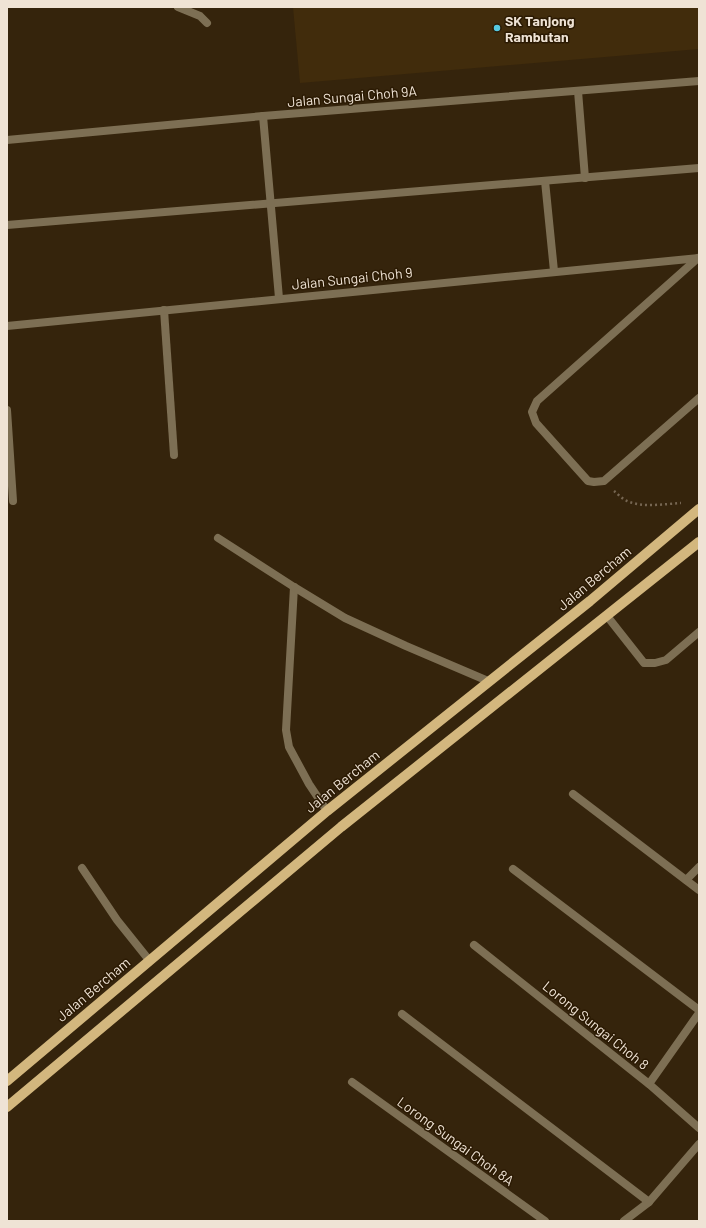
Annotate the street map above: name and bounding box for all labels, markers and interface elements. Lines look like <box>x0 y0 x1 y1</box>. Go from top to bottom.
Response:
place label: SK Tanjong Rambutan <box>505 12 575 45</box>
marker: SK Tanjong Rambutan <box>492 23 502 33</box>
street label: Jalan Sungai Choh 9A <box>287 82 418 110</box>
street label: Jalan Sungai Choh 9 <box>291 263 413 293</box>
street label: Jalan Bercham <box>554 542 634 614</box>
street label: Jalan Bercham <box>301 746 383 816</box>
street label: Jalan Bercham <box>53 953 133 1025</box>
street label: Lorong Sungai Choh 8 <box>540 977 652 1073</box>
street label: Lorong Sungai Choh 8A <box>394 1093 518 1189</box>

